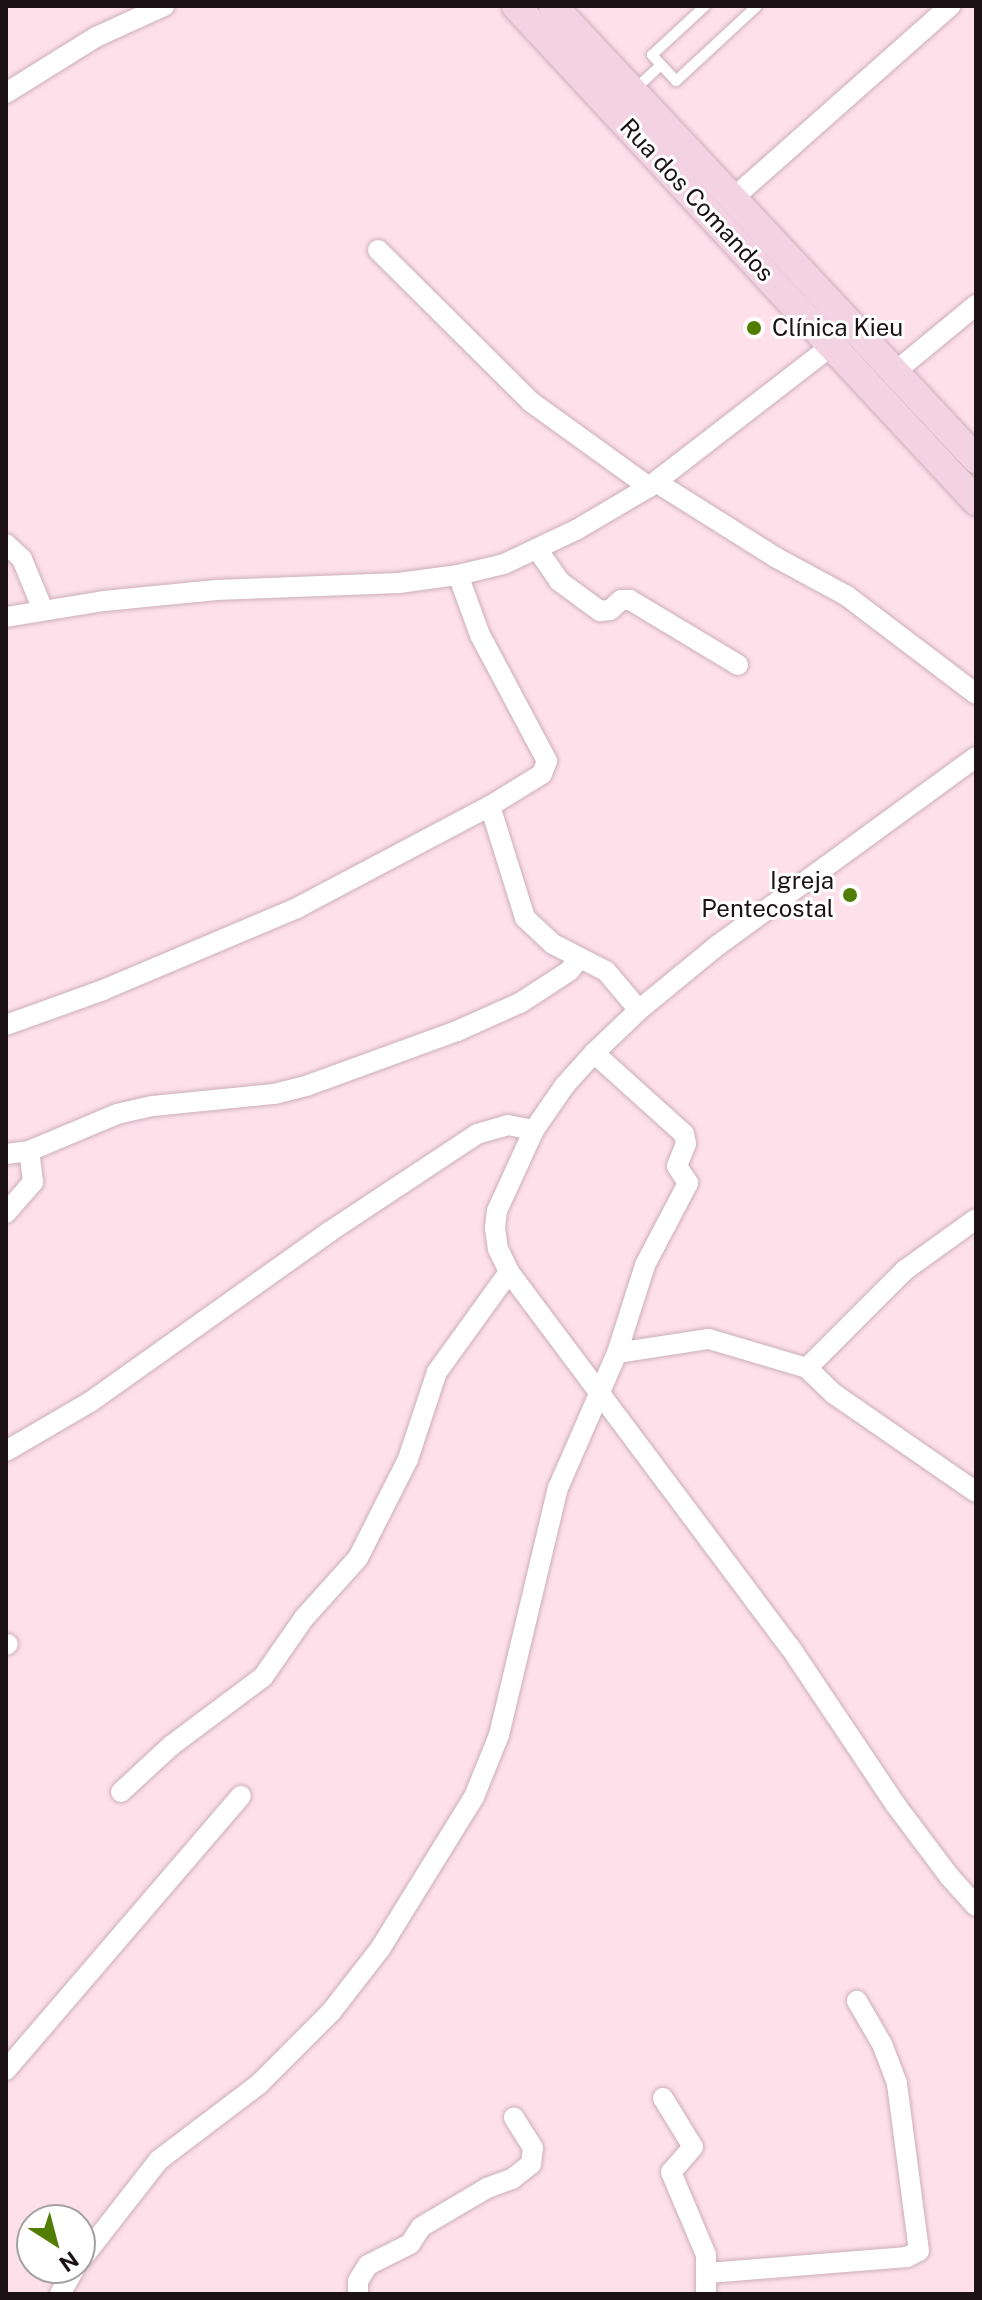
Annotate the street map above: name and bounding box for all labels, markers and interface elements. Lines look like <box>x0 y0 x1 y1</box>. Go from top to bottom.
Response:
street label: Rua dos Comandos <box>614 112 780 288</box>
place label: Clínica Kieu <box>772 314 903 342</box>
marker: Clínica Kieu <box>743 317 765 339</box>
place label: Igreja Pentecostal <box>701 867 834 923</box>
marker: Igreja Pentecostal <box>841 886 859 904</box>
north arrow <box>16 2204 96 2284</box>
text: N <box>54 2246 84 2277</box>

